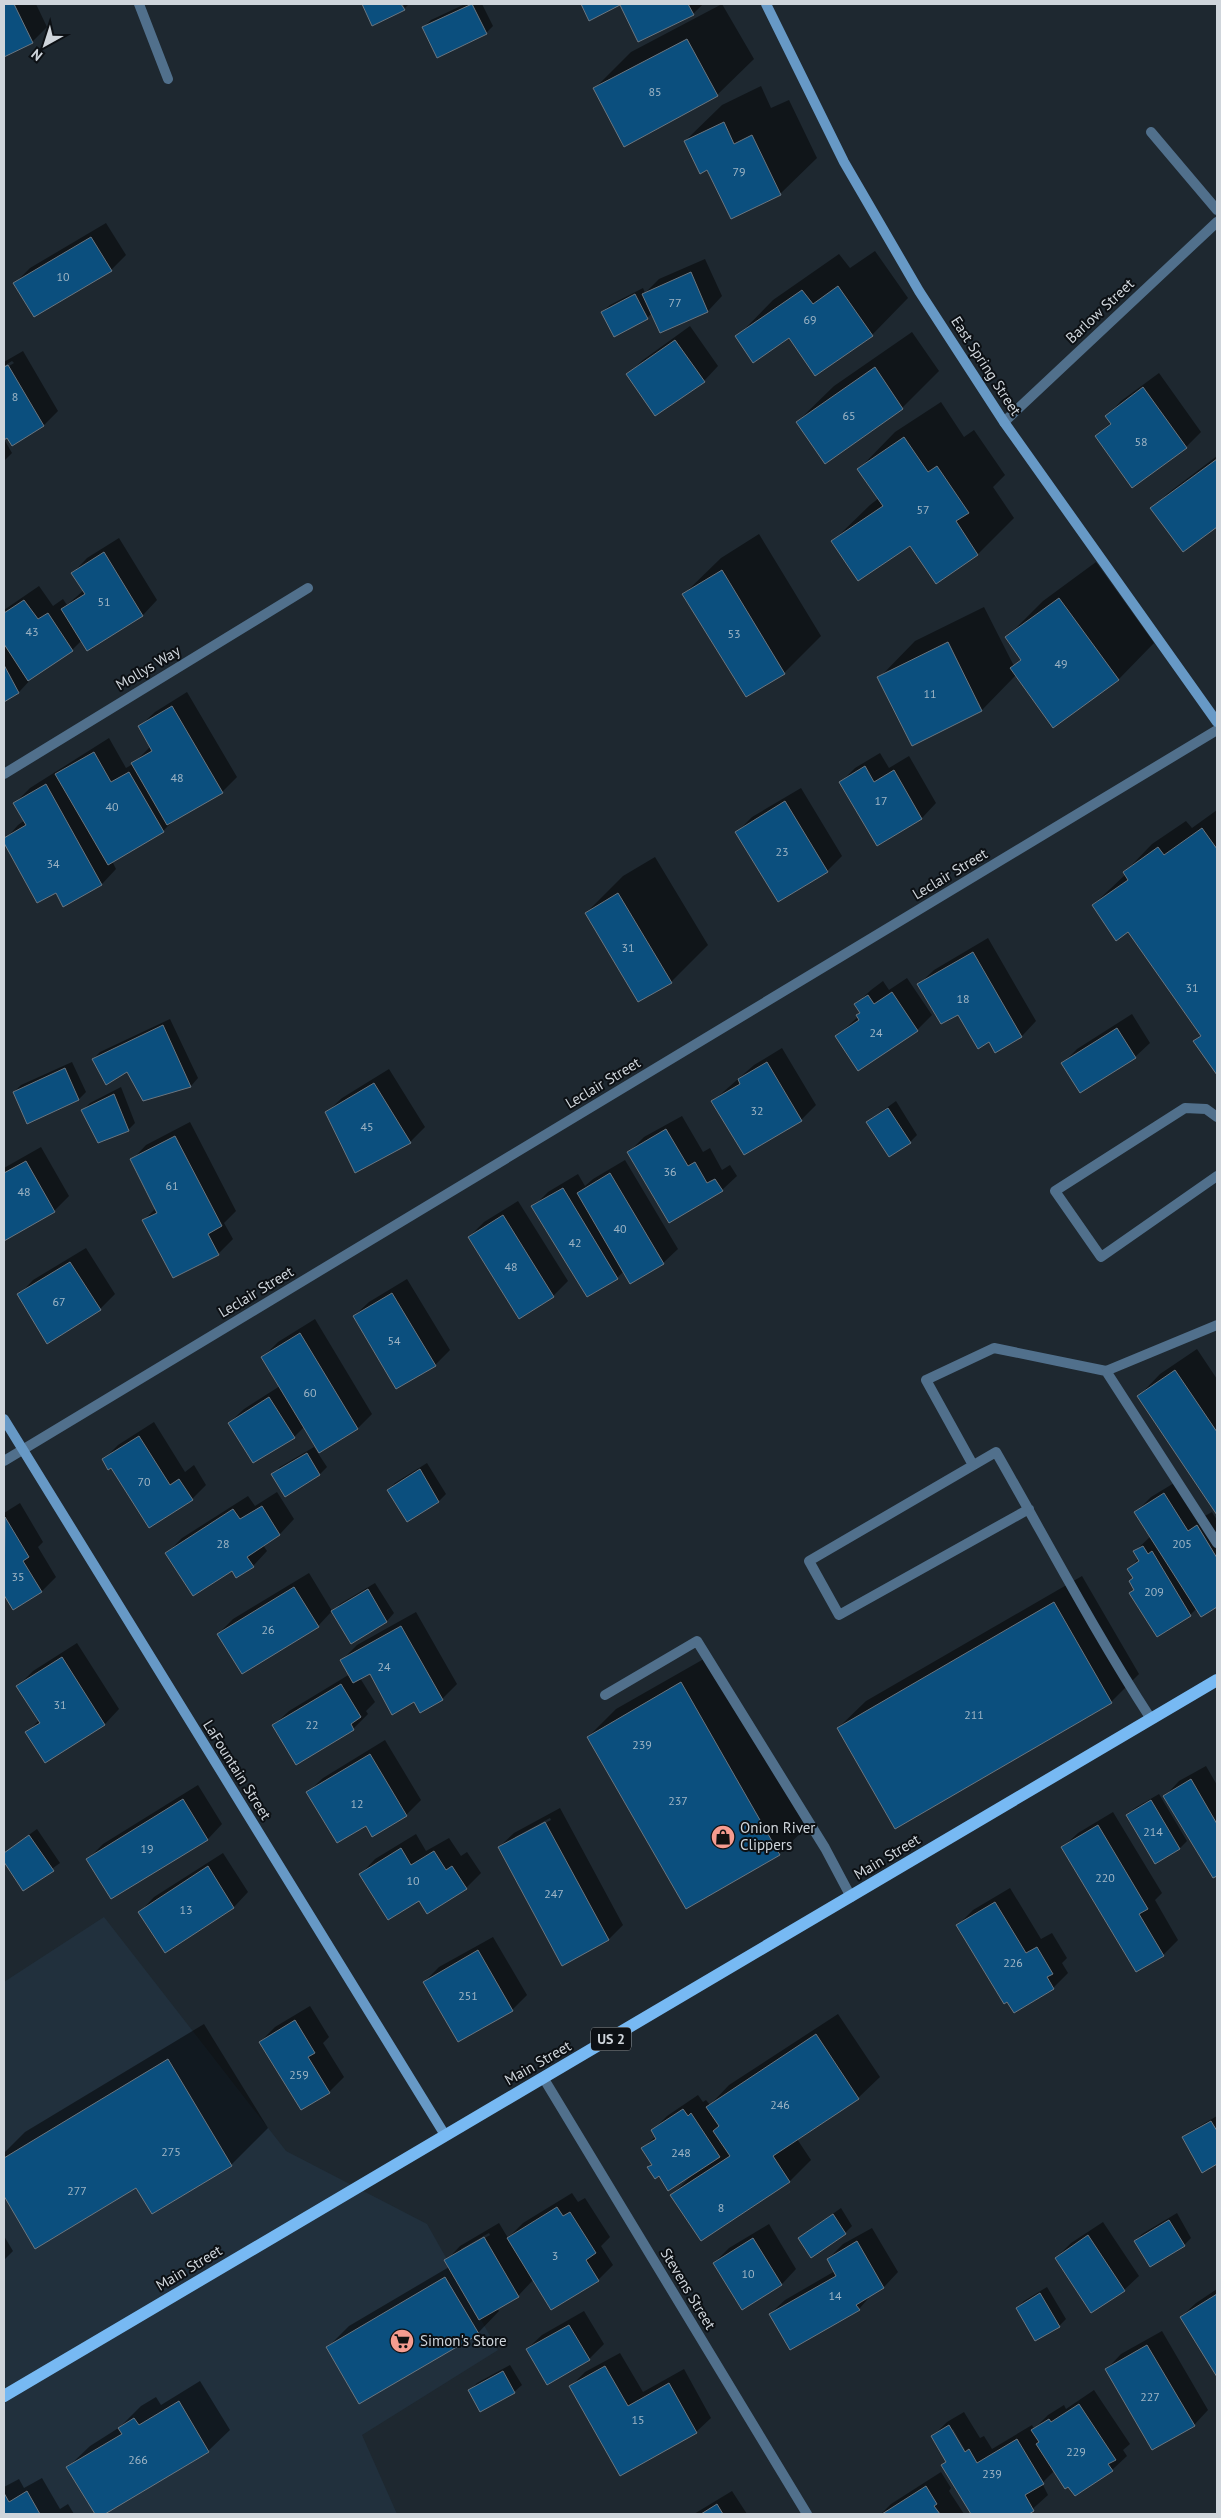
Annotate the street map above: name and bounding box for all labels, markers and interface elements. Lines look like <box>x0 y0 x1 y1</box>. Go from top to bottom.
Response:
north arrow <box>20 20 70 70</box>
text: N <box>28 45 46 65</box>
house number: 85 <box>648 84 662 99</box>
house number: 79 <box>732 164 746 179</box>
house number: 10 <box>56 269 70 284</box>
street label: Barlow Street <box>1062 274 1138 347</box>
house number: 77 <box>668 295 682 310</box>
house number: 69 <box>803 312 817 327</box>
street label: East Spring Street <box>947 312 1026 419</box>
house number: 8 <box>12 389 18 404</box>
house number: 65 <box>842 408 856 423</box>
house number: 58 <box>1134 434 1148 449</box>
house number: 57 <box>916 502 930 517</box>
house number: 51 <box>97 594 111 609</box>
house number: 43 <box>25 624 39 639</box>
house number: 53 <box>727 626 741 641</box>
street label: Mollys Way <box>112 641 183 694</box>
house number: 49 <box>1054 656 1068 671</box>
house number: 11 <box>923 686 937 701</box>
house number: 48 <box>170 770 184 785</box>
house number: 17 <box>874 793 888 808</box>
house number: 40 <box>105 799 119 814</box>
house number: 23 <box>775 844 789 859</box>
street label: Leclair Street <box>909 844 991 903</box>
house number: 34 <box>46 856 60 871</box>
house number: 31 <box>621 940 635 955</box>
house number: 31 <box>1185 980 1199 995</box>
house number: 18 <box>956 991 970 1006</box>
house number: 24 <box>869 1025 883 1040</box>
street label: Leclair Street <box>562 1053 644 1112</box>
house number: 32 <box>750 1103 764 1118</box>
house number: 45 <box>360 1119 374 1134</box>
house number: 36 <box>663 1164 677 1179</box>
house number: 61 <box>165 1178 179 1193</box>
house number: 48 <box>17 1184 31 1199</box>
house number: 40 <box>613 1221 627 1236</box>
house number: 42 <box>568 1235 582 1250</box>
house number: 48 <box>504 1259 518 1274</box>
street label: Leclair Street <box>215 1262 297 1321</box>
house number: 67 <box>52 1294 66 1309</box>
house number: 54 <box>387 1333 401 1348</box>
house number: 60 <box>303 1385 317 1400</box>
house number: 70 <box>137 1474 151 1489</box>
house number: 28 <box>216 1536 230 1551</box>
house number: 205 <box>1172 1536 1192 1551</box>
house number: 35 <box>11 1569 25 1584</box>
house number: 209 <box>1144 1584 1164 1599</box>
house number: 26 <box>261 1622 275 1637</box>
house number: 24 <box>377 1659 391 1674</box>
house number: 31 <box>53 1697 67 1712</box>
house number: 211 <box>964 1707 984 1722</box>
street label: LaFountain Street <box>199 1716 276 1823</box>
house number: 22 <box>305 1717 319 1732</box>
house number: 239 <box>632 1737 652 1752</box>
house number: 237 <box>668 1793 688 1808</box>
house number: 12 <box>350 1796 364 1811</box>
place label: Onion River Clippers <box>740 1818 815 1854</box>
shop icon: Onion River Clippers <box>710 1824 736 1850</box>
house number: 214 <box>1143 1824 1163 1839</box>
street label: Main Street <box>850 1829 923 1884</box>
house number: 19 <box>140 1841 154 1856</box>
house number: 220 <box>1095 1870 1115 1885</box>
house number: 10 <box>406 1873 420 1888</box>
house number: 247 <box>544 1886 564 1901</box>
house number: 13 <box>179 1902 193 1917</box>
house number: 226 <box>1003 1955 1023 1970</box>
house number: 251 <box>458 1988 478 2003</box>
road number: US 2 <box>591 2028 631 2050</box>
street label: Main Street <box>501 2036 574 2089</box>
house number: 259 <box>289 2067 309 2082</box>
house number: 246 <box>770 2097 790 2112</box>
house number: 275 <box>161 2144 181 2159</box>
house number: 248 <box>671 2145 691 2160</box>
house number: 277 <box>67 2183 87 2198</box>
house number: 8 <box>718 2200 724 2215</box>
street label: Main Street <box>152 2240 225 2295</box>
street label: Stevens Street <box>657 2245 720 2333</box>
house number: 3 <box>552 2248 558 2263</box>
house number: 10 <box>741 2266 755 2281</box>
house number: 14 <box>828 2288 842 2303</box>
supermarket icon: Simon's Store <box>389 2328 415 2354</box>
place label: Simon's Store <box>420 2331 507 2350</box>
house number: 227 <box>1140 2389 1160 2404</box>
house number: 15 <box>631 2412 645 2427</box>
house number: 229 <box>1066 2444 1086 2459</box>
house number: 266 <box>128 2452 148 2467</box>
house number: 239 <box>982 2466 1002 2481</box>

